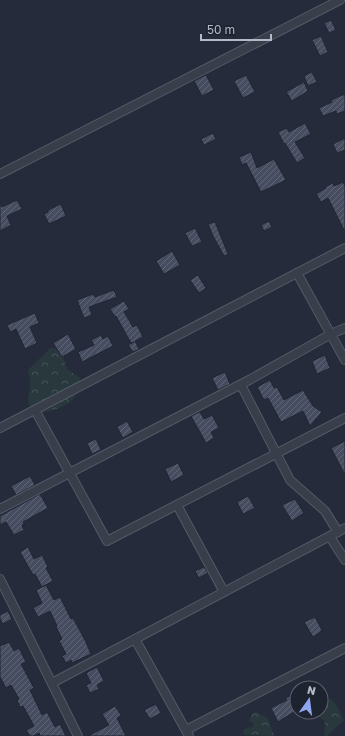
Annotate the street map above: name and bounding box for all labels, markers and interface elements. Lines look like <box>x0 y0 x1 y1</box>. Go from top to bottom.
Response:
scale bar <box>201 16 271 42</box>
text: 50 m <box>207 22 235 37</box>
north arrow <box>289 680 329 720</box>
text: N <box>306 682 317 697</box>

